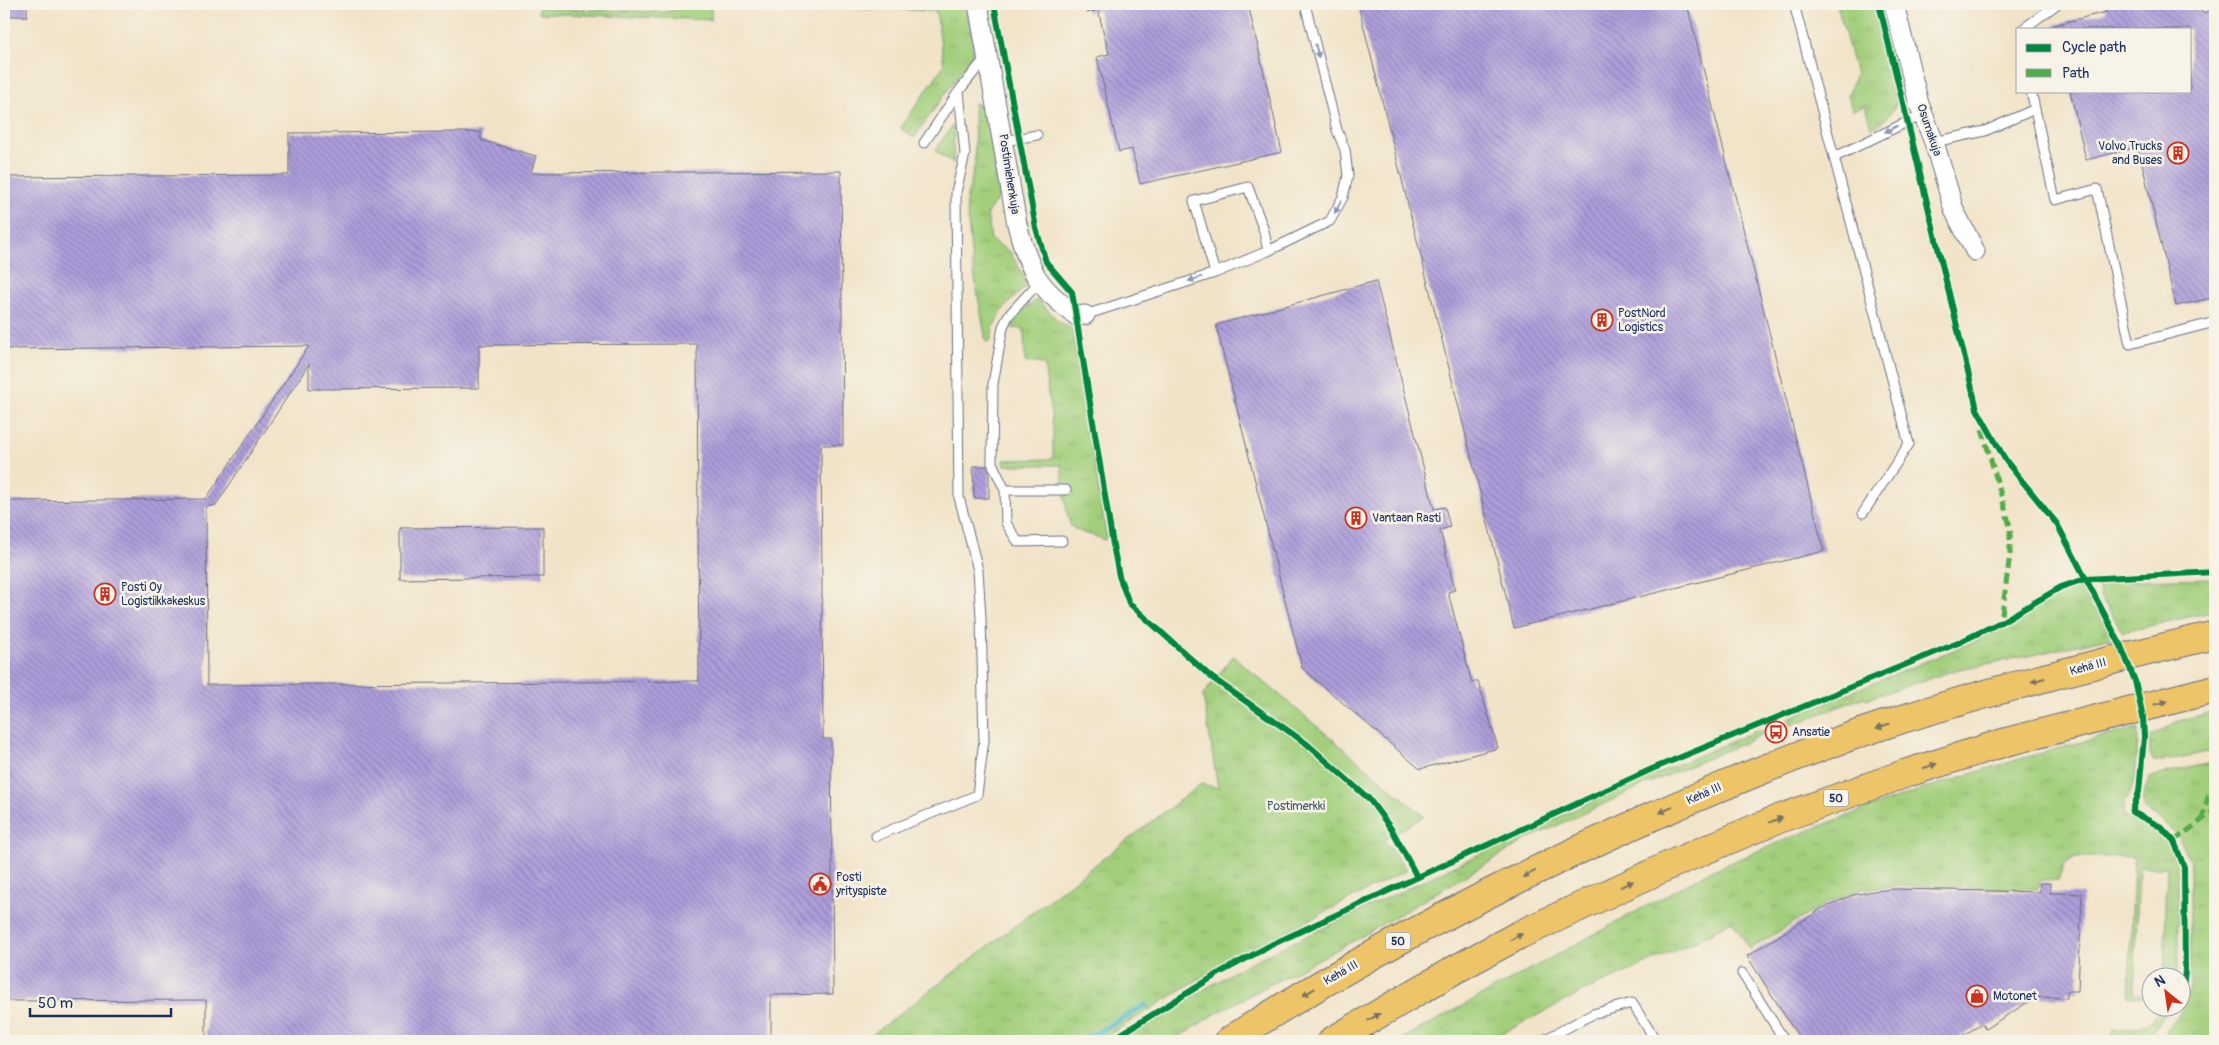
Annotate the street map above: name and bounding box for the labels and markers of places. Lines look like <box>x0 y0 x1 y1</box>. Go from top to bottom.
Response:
place label: Volvo Trucks and Buses <box>2098 139 2163 168</box>
building icon: Volvo Trucks and Buses <box>2166 141 2190 165</box>
place label: PostNord Logistics <box>1618 306 1666 335</box>
building icon: PostNord Logistics <box>1590 308 1614 332</box>
building icon: Vantaan Rasti <box>1344 506 1368 530</box>
place label: Vantaan Rasti <box>1372 511 1441 526</box>
place label: Posti Oy Logistiikkakeskus <box>121 580 206 609</box>
building icon: Posti Oy Logistiikkakeskus <box>93 582 117 606</box>
bus stop icon: Ansatie <box>1764 720 1788 744</box>
place label: Ansatie <box>1792 725 1830 740</box>
place label: Posti yrityspiste <box>835 870 887 899</box>
public building icon: Posti yrityspiste <box>808 872 832 896</box>
shop icon: Motonet <box>1965 984 1989 1008</box>
place label: Motonet <box>1993 989 2037 1004</box>

